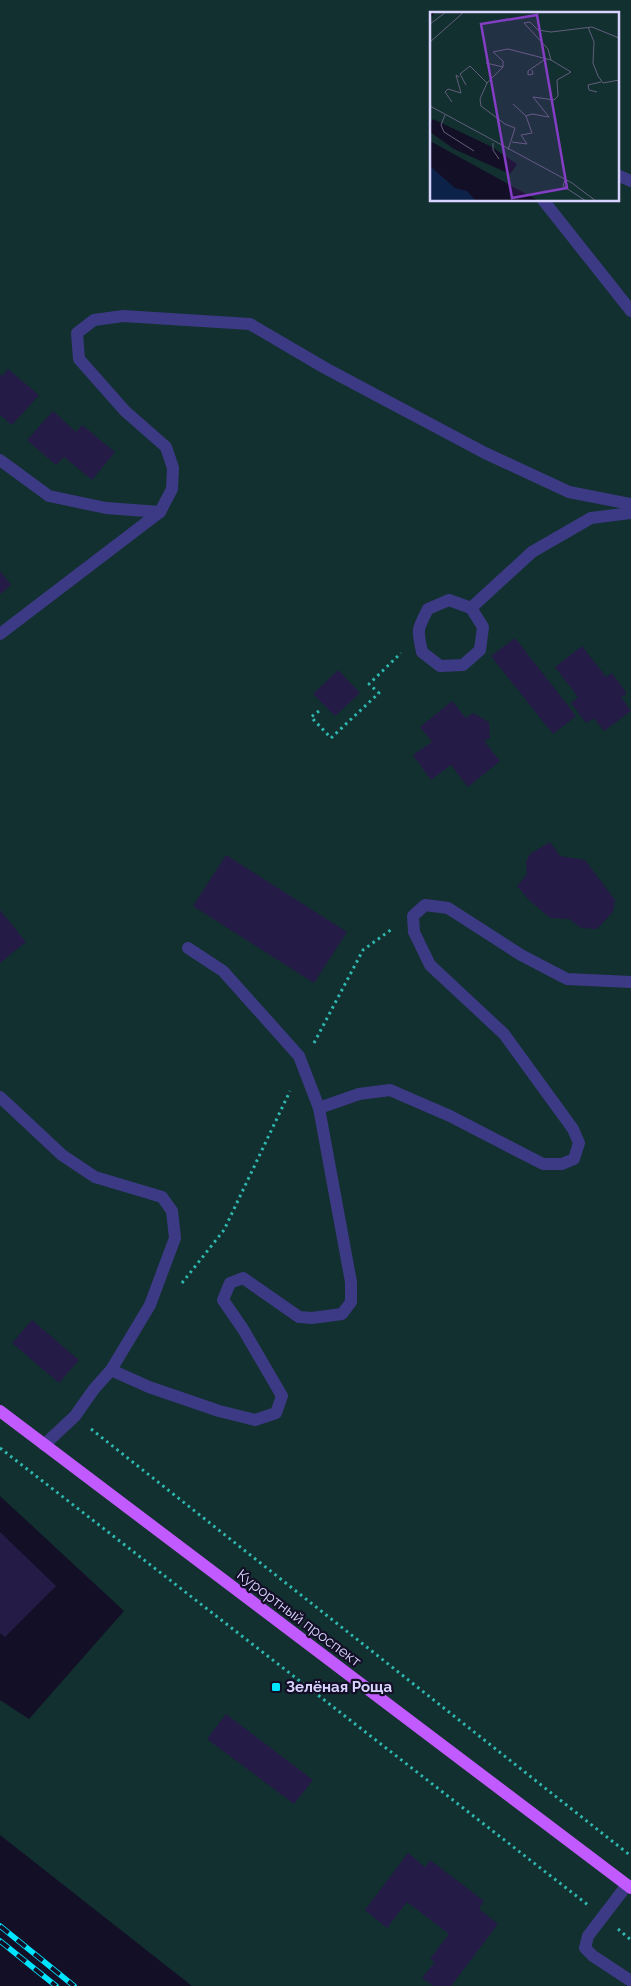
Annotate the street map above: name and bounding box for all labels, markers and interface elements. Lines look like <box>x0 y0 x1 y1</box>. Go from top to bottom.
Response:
inset map <box>430 12 618 201</box>
street label: Курортный проспект <box>233 1566 365 1670</box>
place label: Зелёная Роща <box>286 1678 393 1696</box>
marker: Зелёная Роща <box>270 1681 282 1693</box>

